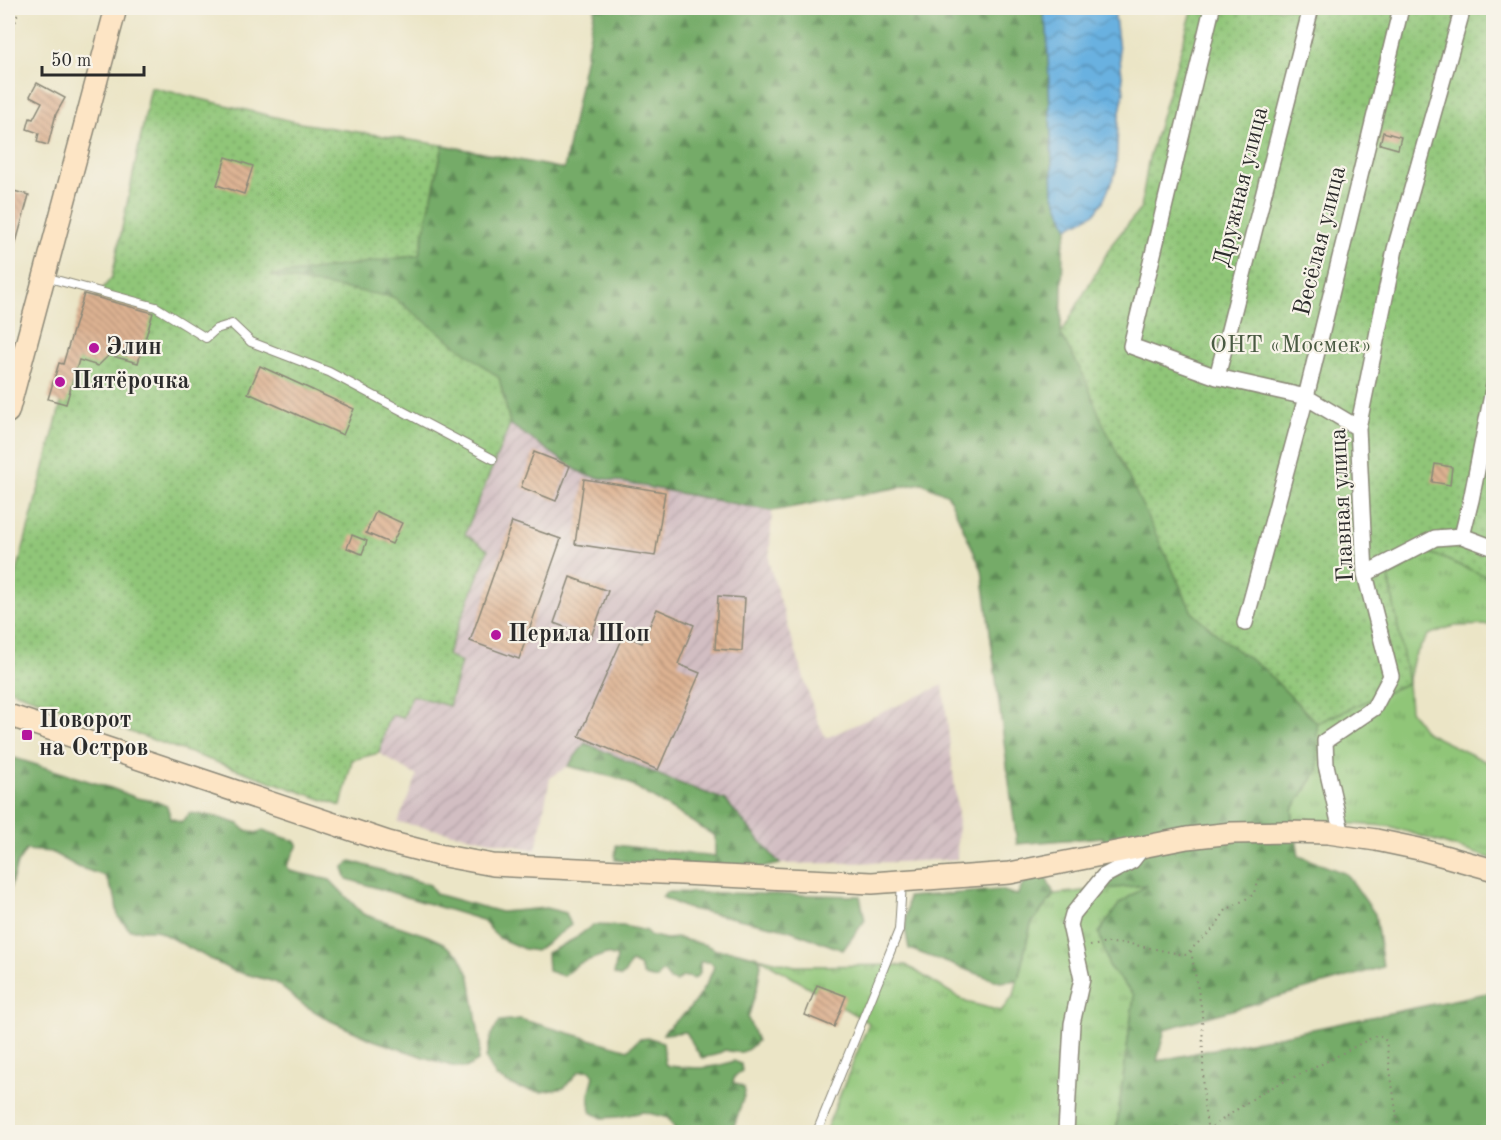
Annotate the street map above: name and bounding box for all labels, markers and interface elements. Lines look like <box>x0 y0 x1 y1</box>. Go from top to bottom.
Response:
scale bar <box>42 39 144 77</box>
text: 50 m <box>51 52 91 70</box>
street label: Дружная улица <box>1210 104 1274 270</box>
street label: Весёлая улица <box>1291 163 1351 318</box>
park label: ОНТ «Мосмек» <box>1210 334 1372 358</box>
place label: Элин <box>106 336 162 360</box>
marker: Элин <box>87 341 101 355</box>
place label: Пятёрочка <box>72 370 190 394</box>
marker: Пятёрочка <box>53 375 67 389</box>
street label: Главная улица <box>1327 427 1359 583</box>
place label: Перила Шоп <box>508 623 650 647</box>
marker: Перила Шоп <box>489 628 503 642</box>
place label: Поворот на Остров <box>39 709 149 761</box>
marker: Поворот на Остров <box>20 728 34 742</box>

